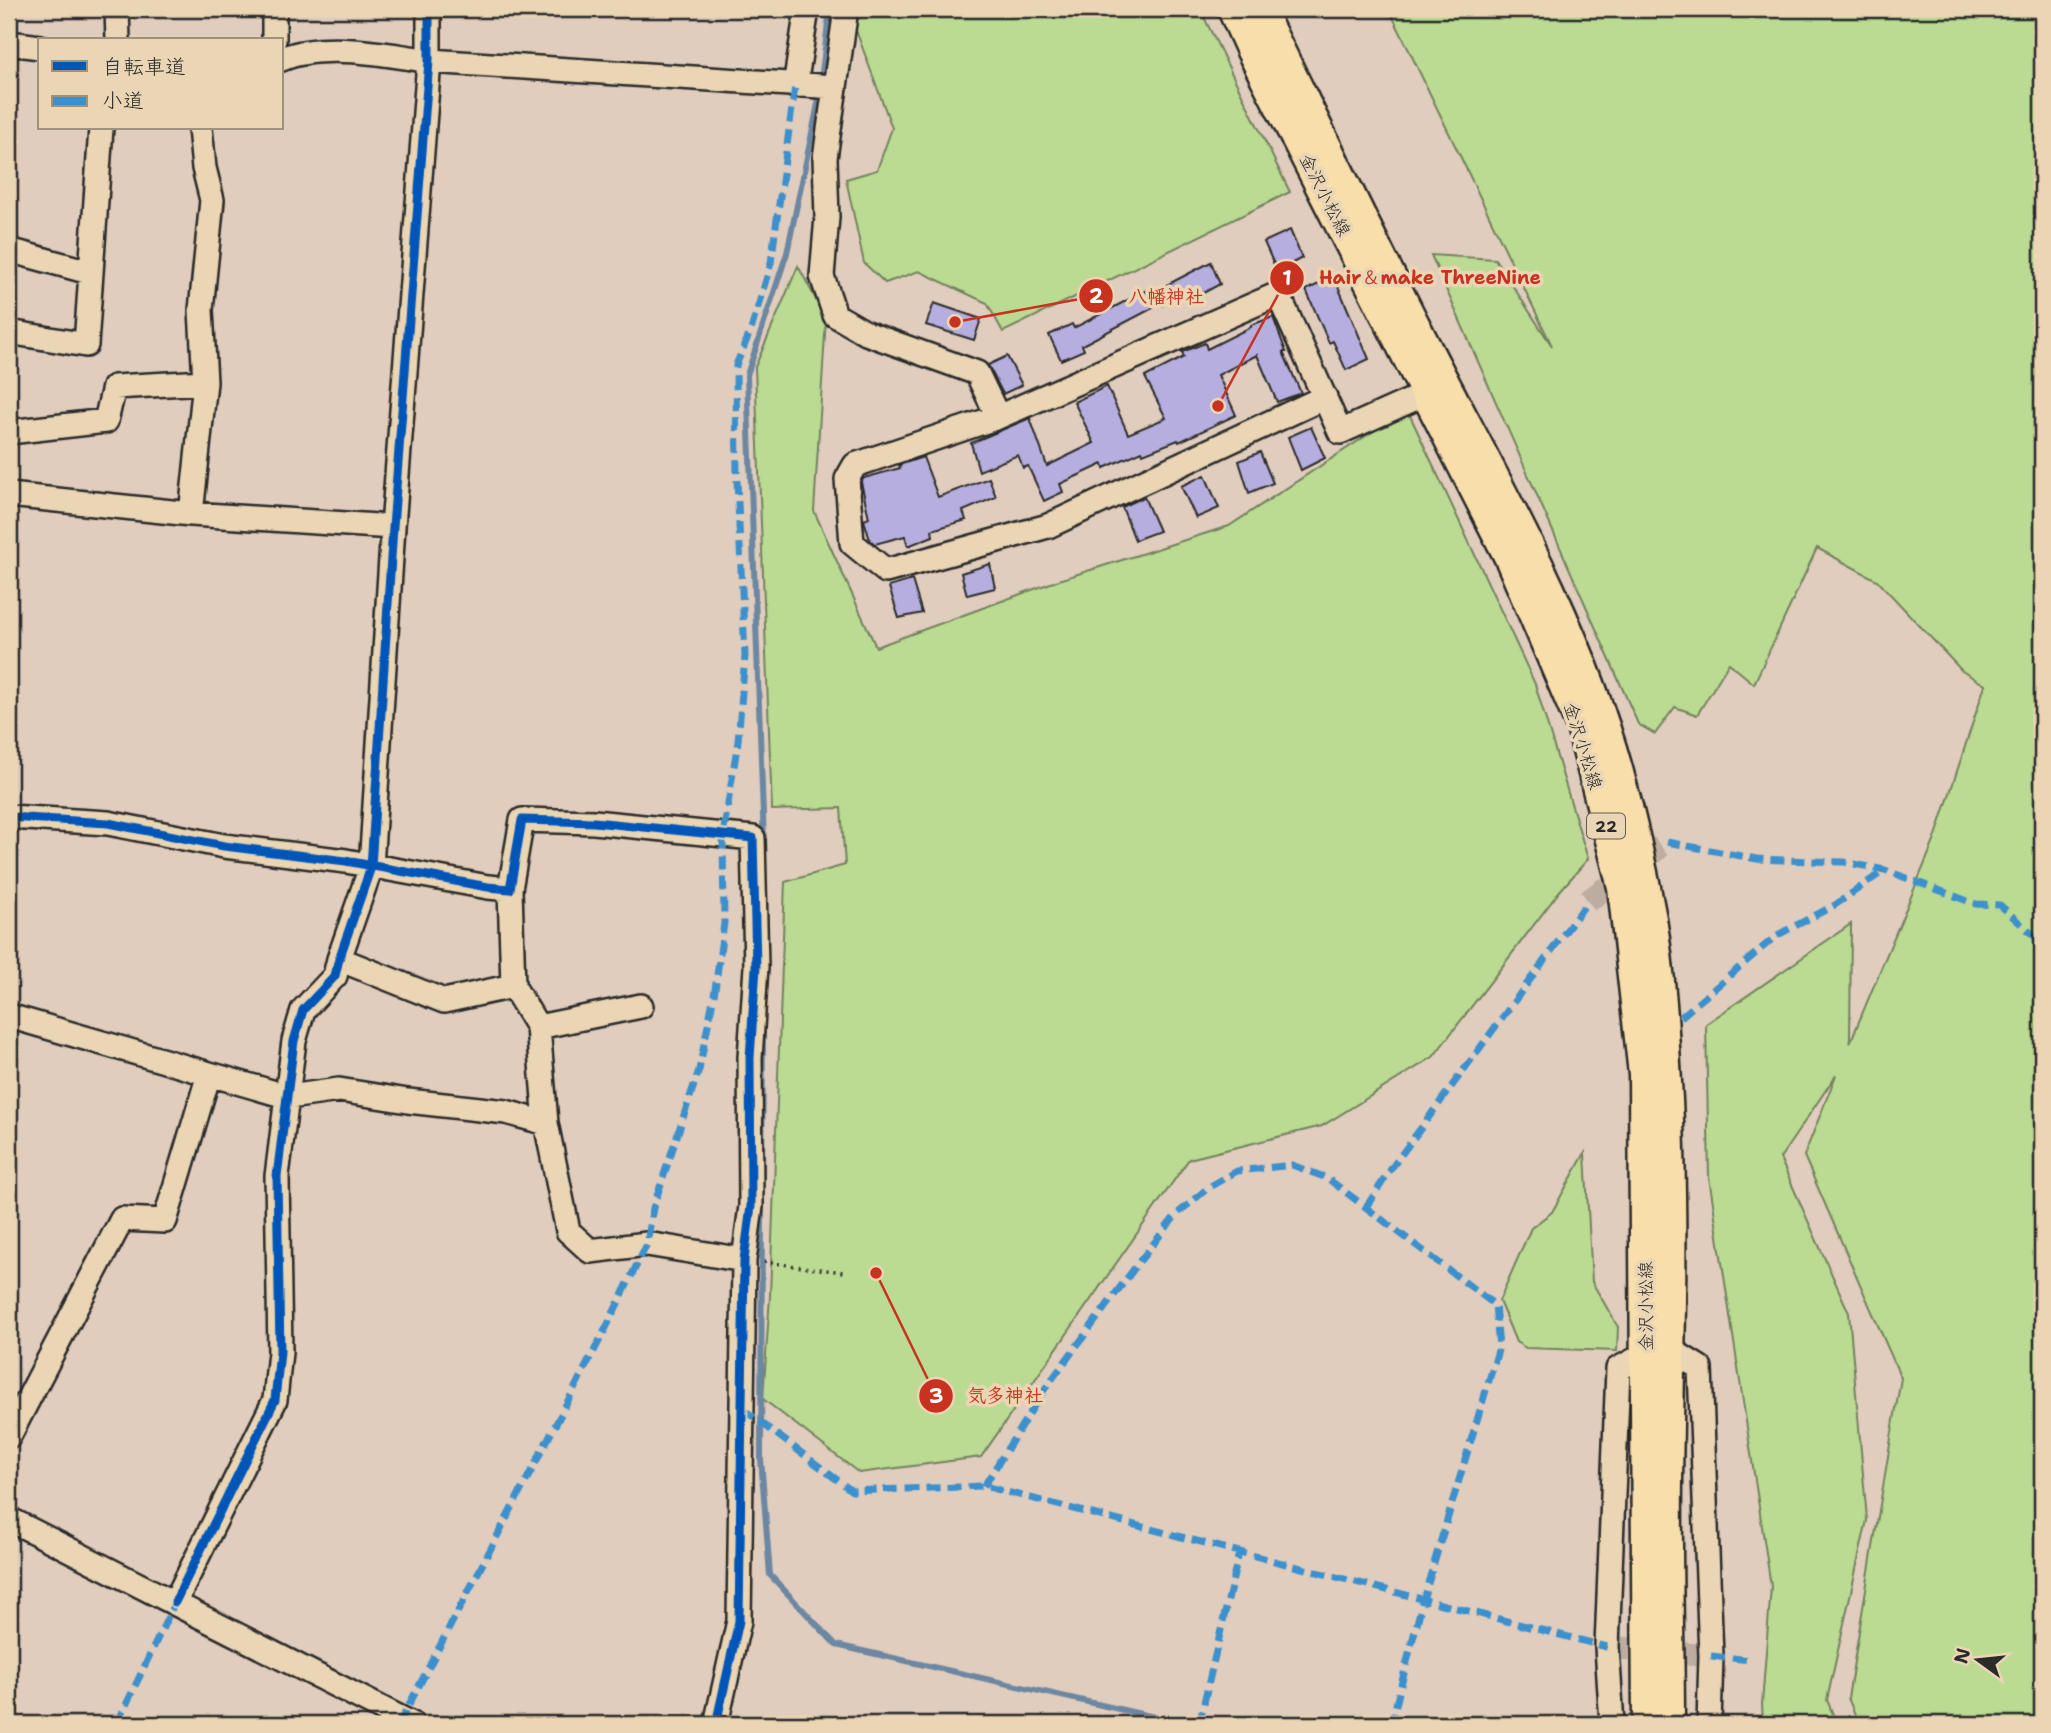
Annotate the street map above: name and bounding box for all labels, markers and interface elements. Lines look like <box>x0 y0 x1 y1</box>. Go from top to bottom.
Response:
legend <box>38 38 284 130</box>
text: 自転車道 <box>102 53 186 81</box>
text: 小道 <box>102 87 144 115</box>
street label: 金沢小松線 <box>1294 149 1356 241</box>
callout: Hair＆make ThreeNine <box>1270 258 1555 298</box>
text: 1 <box>1282 264 1292 292</box>
text: Hair＆make ThreeNine <box>1319 265 1541 290</box>
callout: 八幡神社 <box>1079 276 1218 316</box>
text: 2 <box>1089 282 1104 310</box>
text: 八幡神社 <box>1128 284 1204 309</box>
street label: 金沢小松線 <box>1558 699 1608 793</box>
road number: 22 <box>1587 814 1625 838</box>
street label: 金沢小松線 <box>1634 1261 1658 1351</box>
callout: 気多神社 <box>918 1376 1057 1416</box>
text: 3 <box>929 1382 943 1410</box>
text: 気多神社 <box>967 1383 1043 1408</box>
north arrow <box>1942 1624 2012 1694</box>
text: N <box>1948 1645 1976 1666</box>

